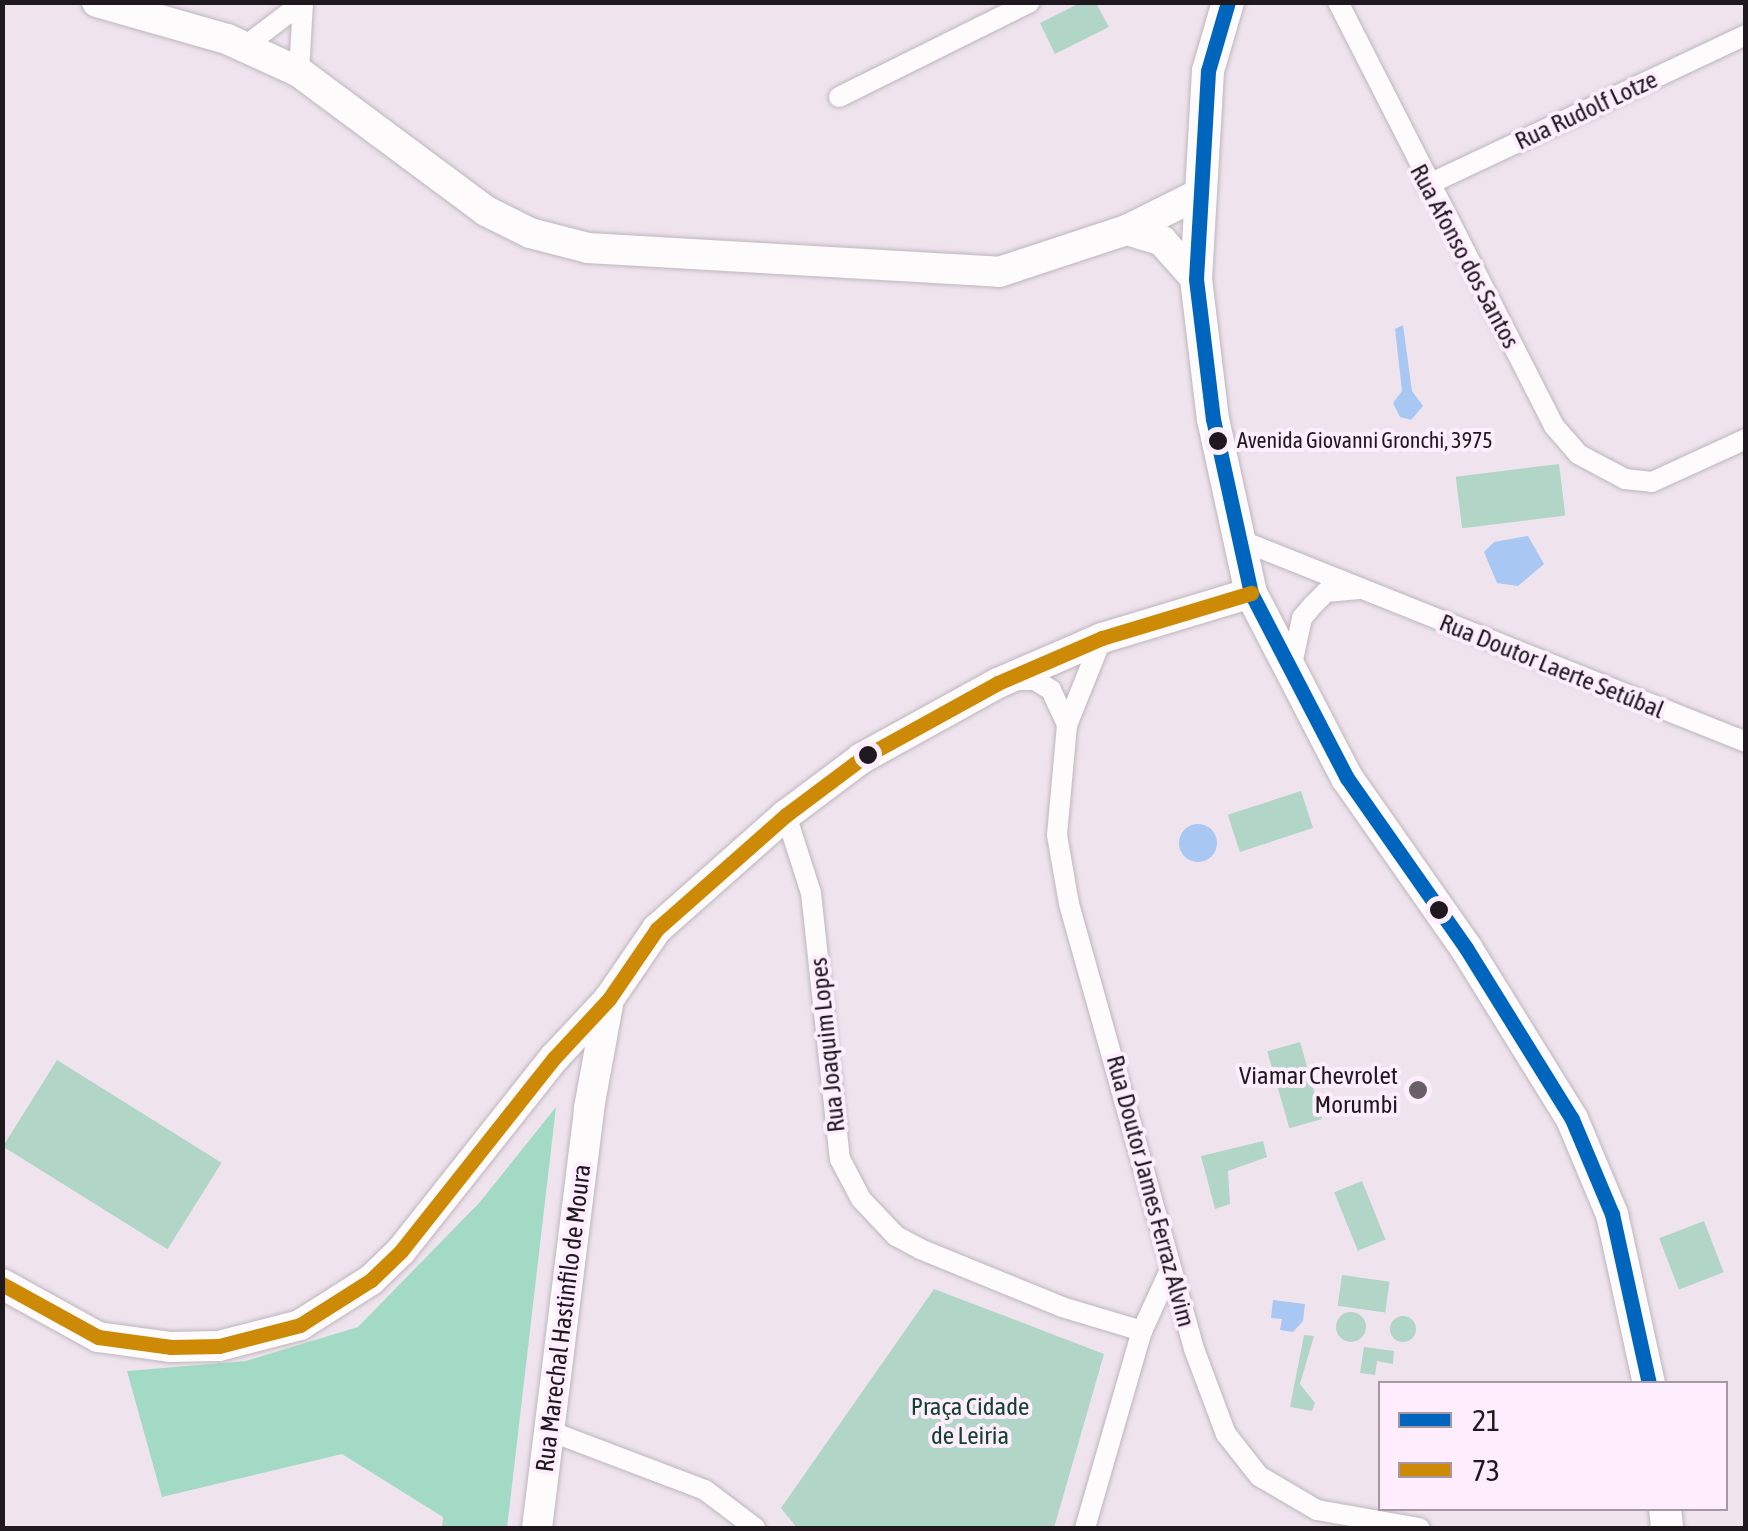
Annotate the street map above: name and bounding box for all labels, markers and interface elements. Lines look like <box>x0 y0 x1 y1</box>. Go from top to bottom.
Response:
street label: Rua Rudolf Lotze <box>1510 64 1662 156</box>
street label: Rua Afonso dos Santos <box>1404 159 1526 353</box>
place label: Avenida Giovanni Gronchi, 3975 <box>1237 428 1493 454</box>
marker: Avenida Giovanni Gronchi, 3975 <box>1208 431 1228 451</box>
street label: Rua Doutor Laerte Setúbal <box>1435 607 1669 725</box>
unlabelled marker <box>858 745 878 765</box>
unlabelled marker <box>1429 900 1449 920</box>
street label: Rua Joaquim Lopes <box>803 956 851 1134</box>
street label: Rua Doutor James Ferraz Alvim <box>1100 1052 1202 1330</box>
place label: Viamar Chevrolet Morumbi <box>1239 1061 1398 1120</box>
marker: Viamar Chevrolet Morumbi <box>1407 1079 1429 1101</box>
street label: Rua Marechal Hastinfilo de Moura <box>529 1163 597 1473</box>
legend <box>1378 1381 1728 1511</box>
park label: Praça Cidade de Leiria <box>911 1392 1029 1451</box>
text: 21 <box>1472 1403 1500 1437</box>
text: 73 <box>1472 1453 1500 1487</box>

